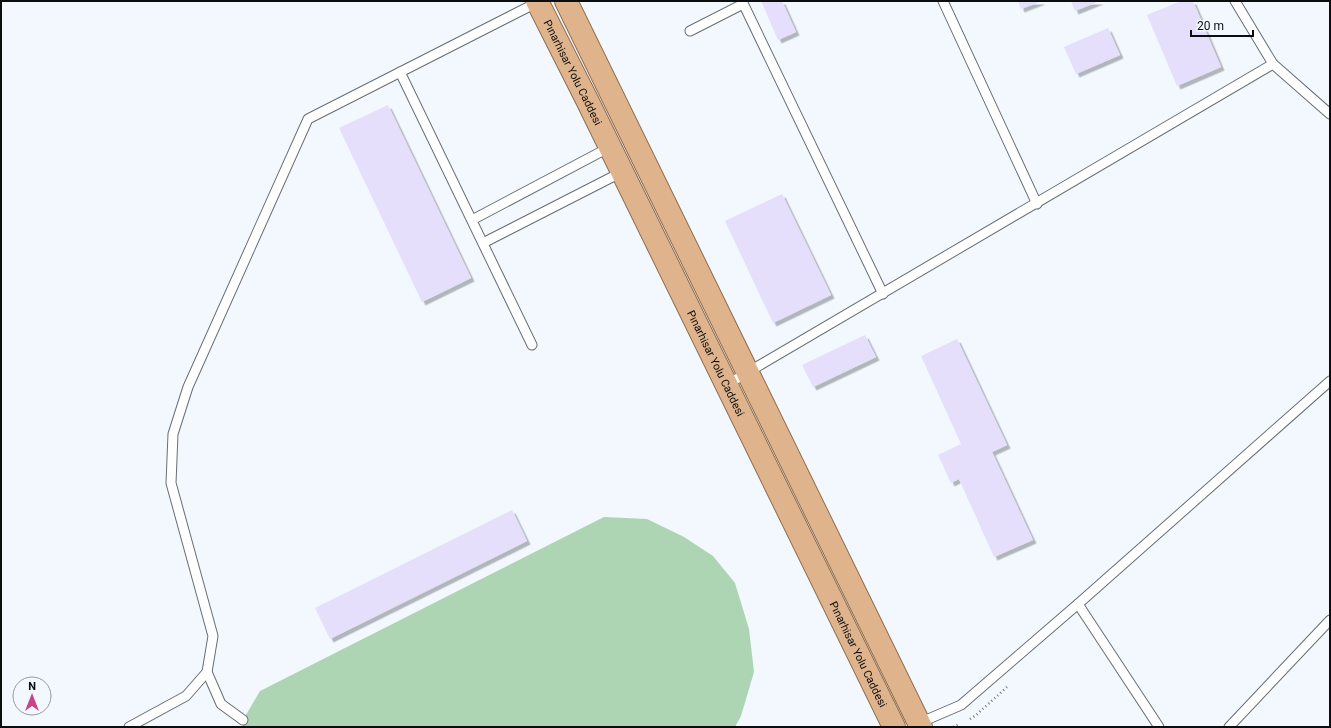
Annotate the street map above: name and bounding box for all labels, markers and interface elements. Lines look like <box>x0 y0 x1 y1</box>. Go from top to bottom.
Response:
scale bar <box>1191 12 1253 38</box>
street label: Pınarhisar Yolu Caddesi <box>541 18 604 128</box>
text: 20 m <box>1197 19 1224 33</box>
street label: Pınarhisar Yolu Caddesi <box>684 308 747 419</box>
street label: Pınarhisar Yolu Caddesi <box>827 599 889 709</box>
north arrow <box>12 676 52 716</box>
text: N <box>28 680 36 693</box>

